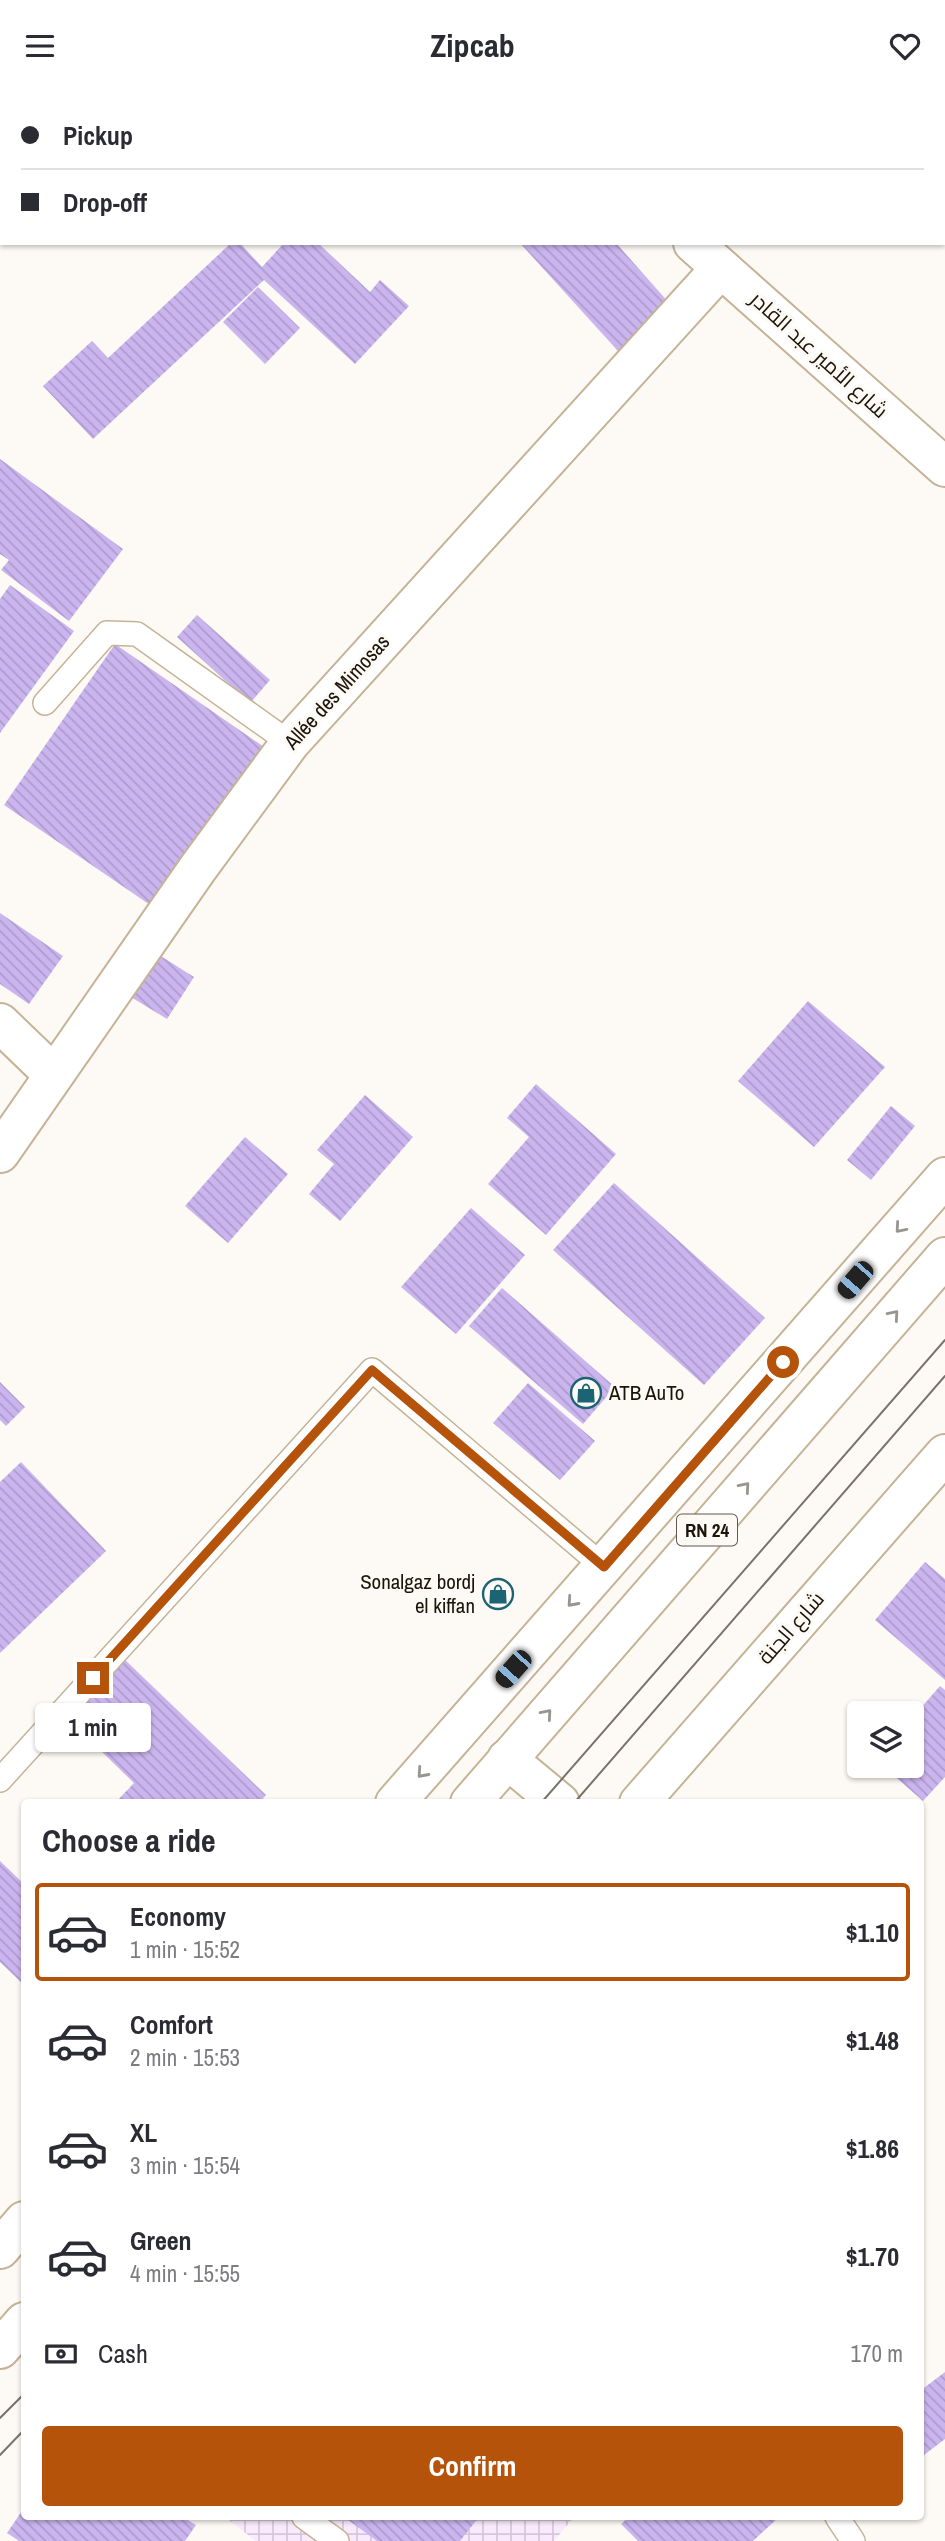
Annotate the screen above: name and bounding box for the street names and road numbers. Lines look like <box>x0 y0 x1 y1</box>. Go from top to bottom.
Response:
street label: شارع الأمير عبد القادر <box>743 284 895 425</box>
street label: Allée des Mimosas <box>277 628 396 756</box>
road number: RN 24 <box>677 1515 737 1546</box>
street label: شارع الجنة <box>751 1585 830 1670</box>

